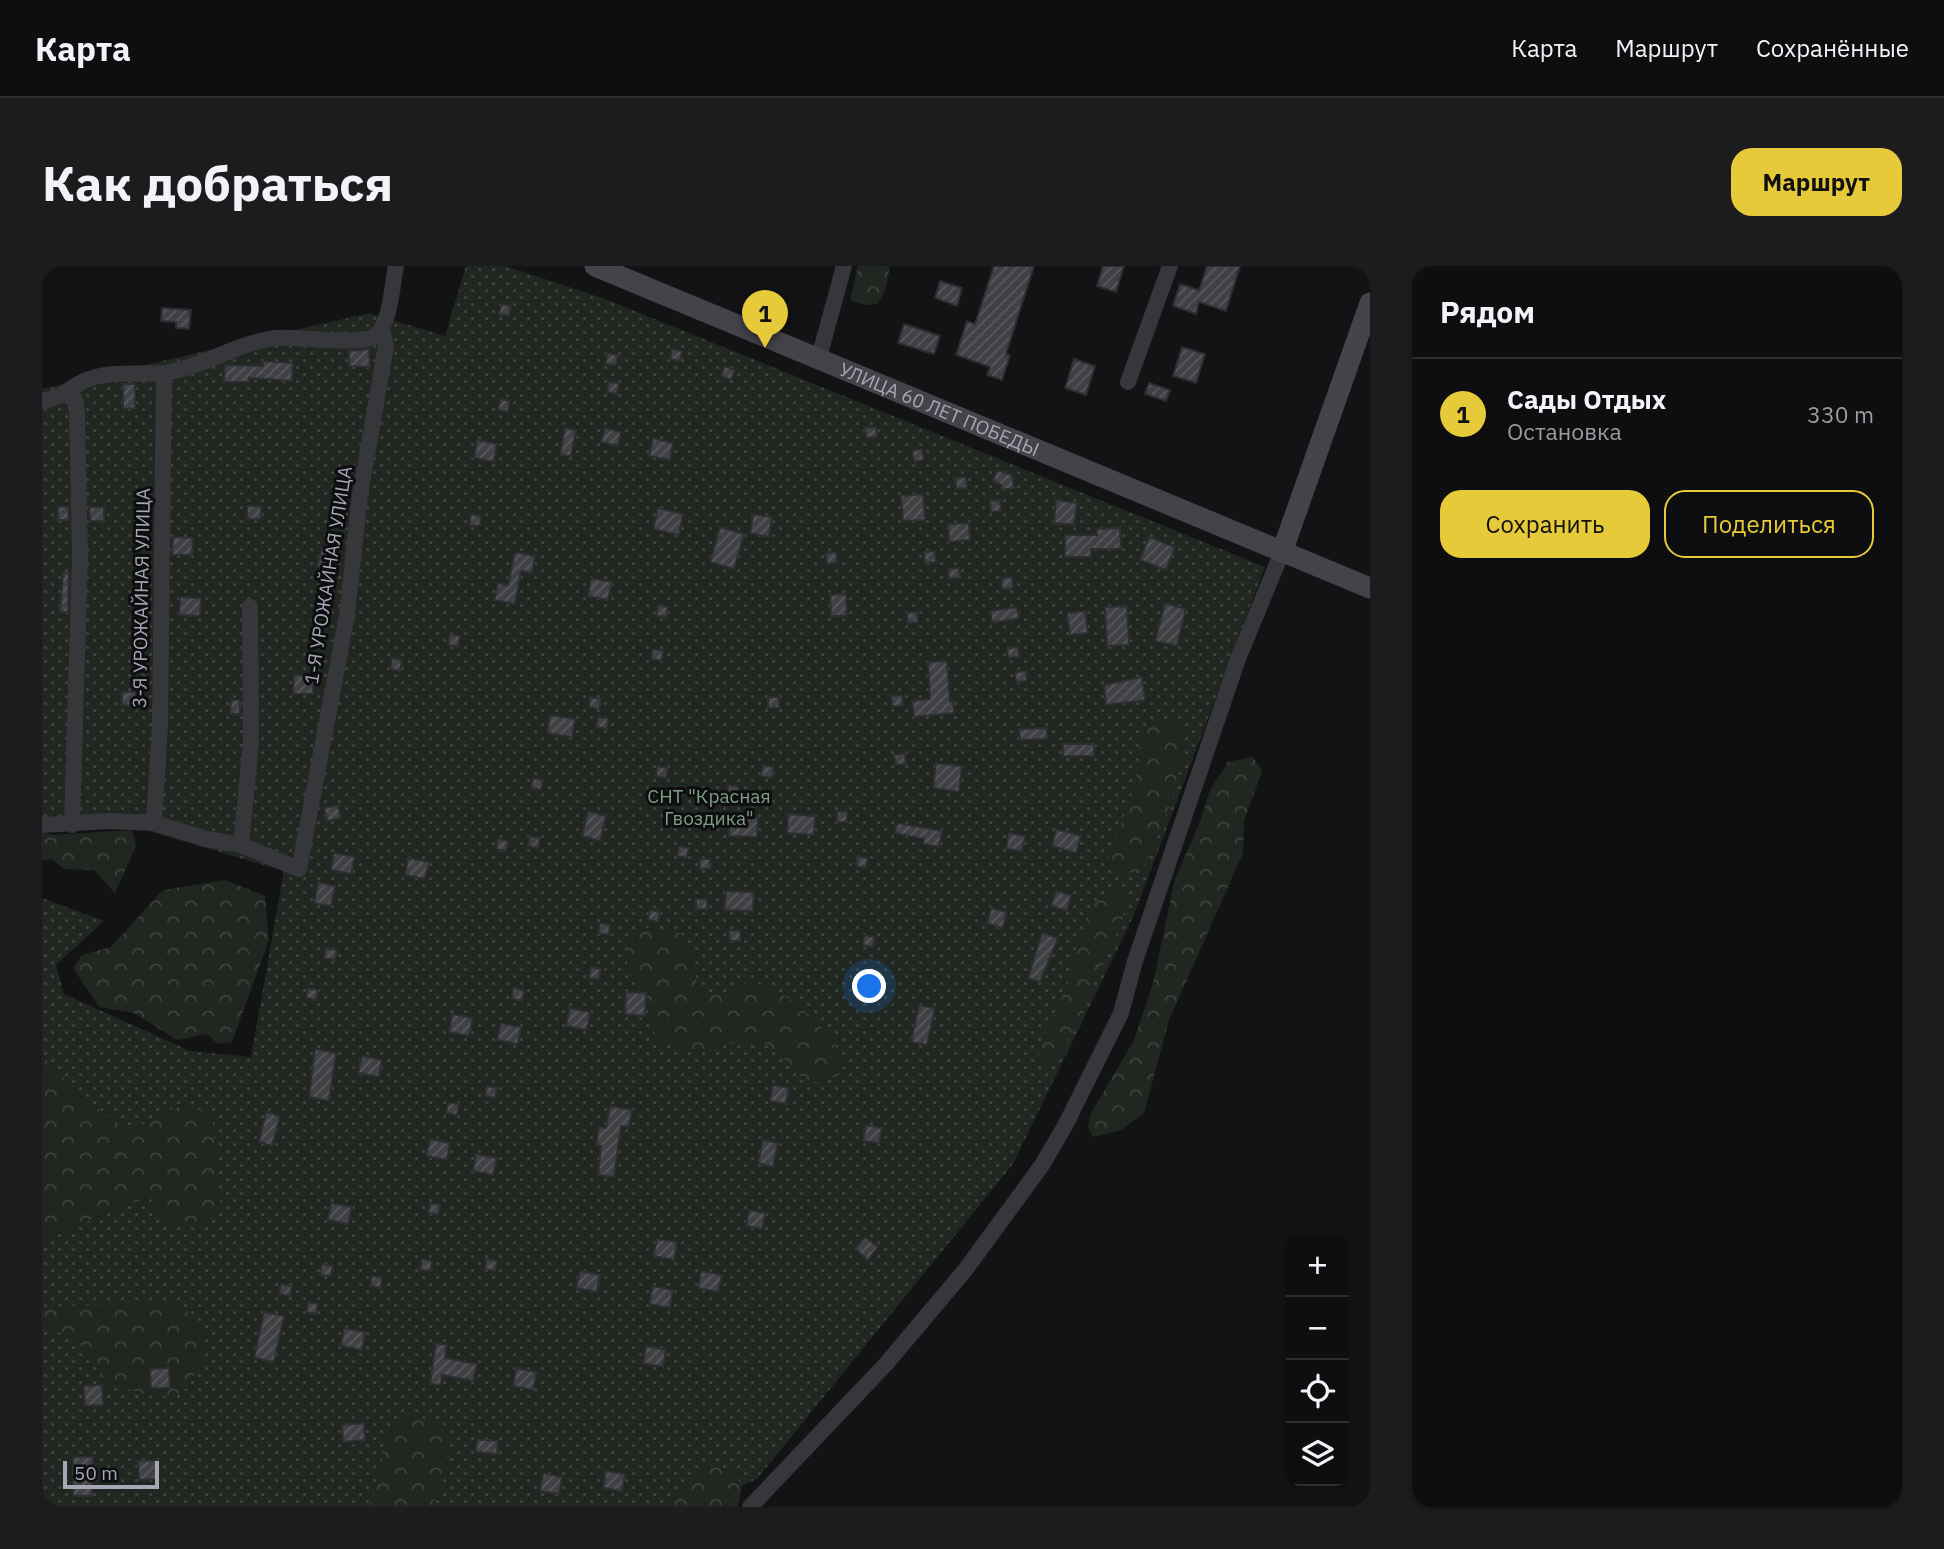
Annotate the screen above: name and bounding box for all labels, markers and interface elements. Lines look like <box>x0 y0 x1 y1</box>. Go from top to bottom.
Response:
text: Карта <box>35 27 131 70</box>
text: Карта <box>1511 32 1577 64</box>
text: Маршрут <box>1615 32 1718 64</box>
text: Сохранённые <box>1756 32 1909 64</box>
button: Маршрут <box>1731 148 1902 216</box>
text: Как добраться <box>42 151 393 214</box>
pin: 1 <box>742 290 788 348</box>
text: Рядом <box>1440 292 1535 331</box>
street label: УЛИЦА 60 ЛЕТ ПОБЕДЫ <box>836 357 1043 461</box>
text: Сады Отдых <box>1507 382 1666 416</box>
text: 1 <box>1456 399 1470 429</box>
text: 330 m <box>1807 399 1874 429</box>
text: Остановка <box>1507 416 1622 446</box>
street label: 1-Я УРОЖАЙНАЯ УЛИЦА <box>299 464 357 686</box>
street label: 3-Я УРОЖАЙНАЯ УЛИЦА <box>127 488 155 708</box>
button: Сохранить <box>1440 490 1650 558</box>
button: Поделиться <box>1664 490 1874 558</box>
park label: СНТ "Красная Гвоздика" <box>647 784 771 830</box>
your location <box>852 969 886 1003</box>
map controls <box>1286 1234 1349 1486</box>
button: + <box>1286 1234 1349 1297</box>
button: − <box>1286 1297 1349 1360</box>
button: locate <box>1286 1360 1349 1423</box>
button: layers <box>1286 1423 1349 1486</box>
scale bar <box>63 1458 159 1490</box>
text: 50 m <box>74 1461 118 1485</box>

